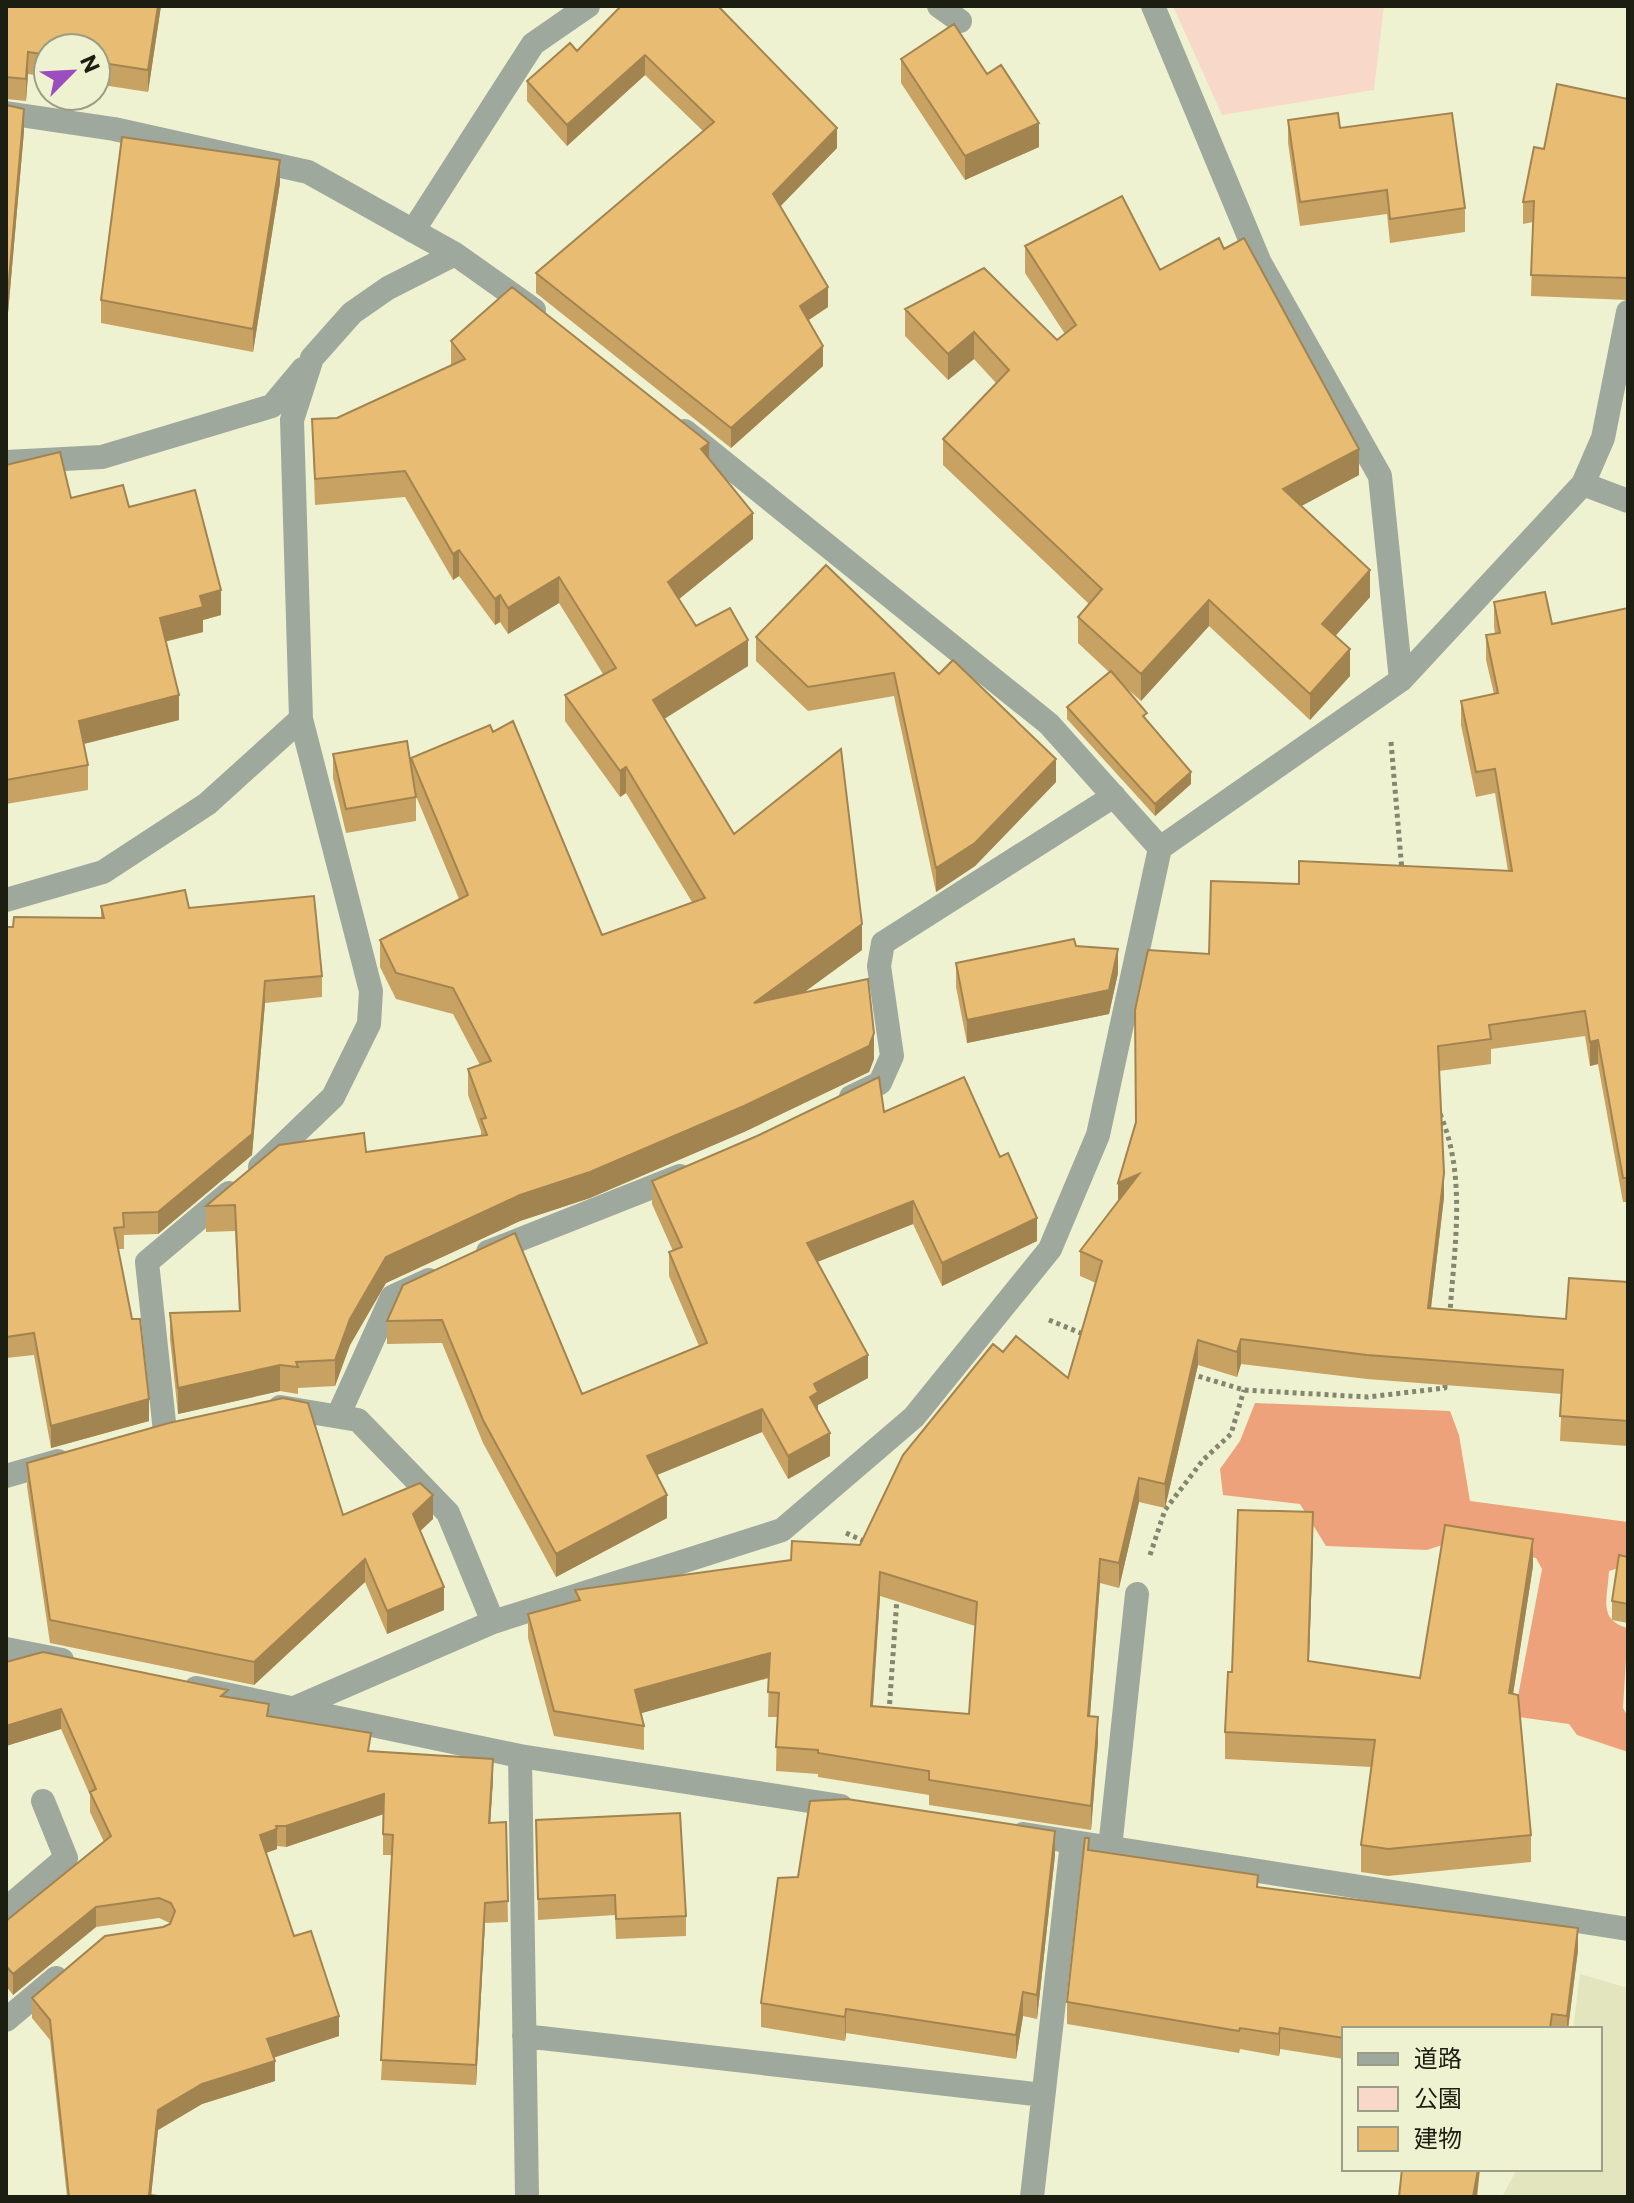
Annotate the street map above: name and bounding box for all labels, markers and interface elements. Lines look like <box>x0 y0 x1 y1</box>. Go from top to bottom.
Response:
north arrow <box>32 32 112 112</box>
text: N <box>75 51 106 77</box>
legend <box>1342 2027 1602 2171</box>
text: 道路 <box>1414 2043 1462 2072</box>
text: 公園 <box>1414 2083 1462 2112</box>
text: 建物 <box>1414 2123 1462 2152</box>

